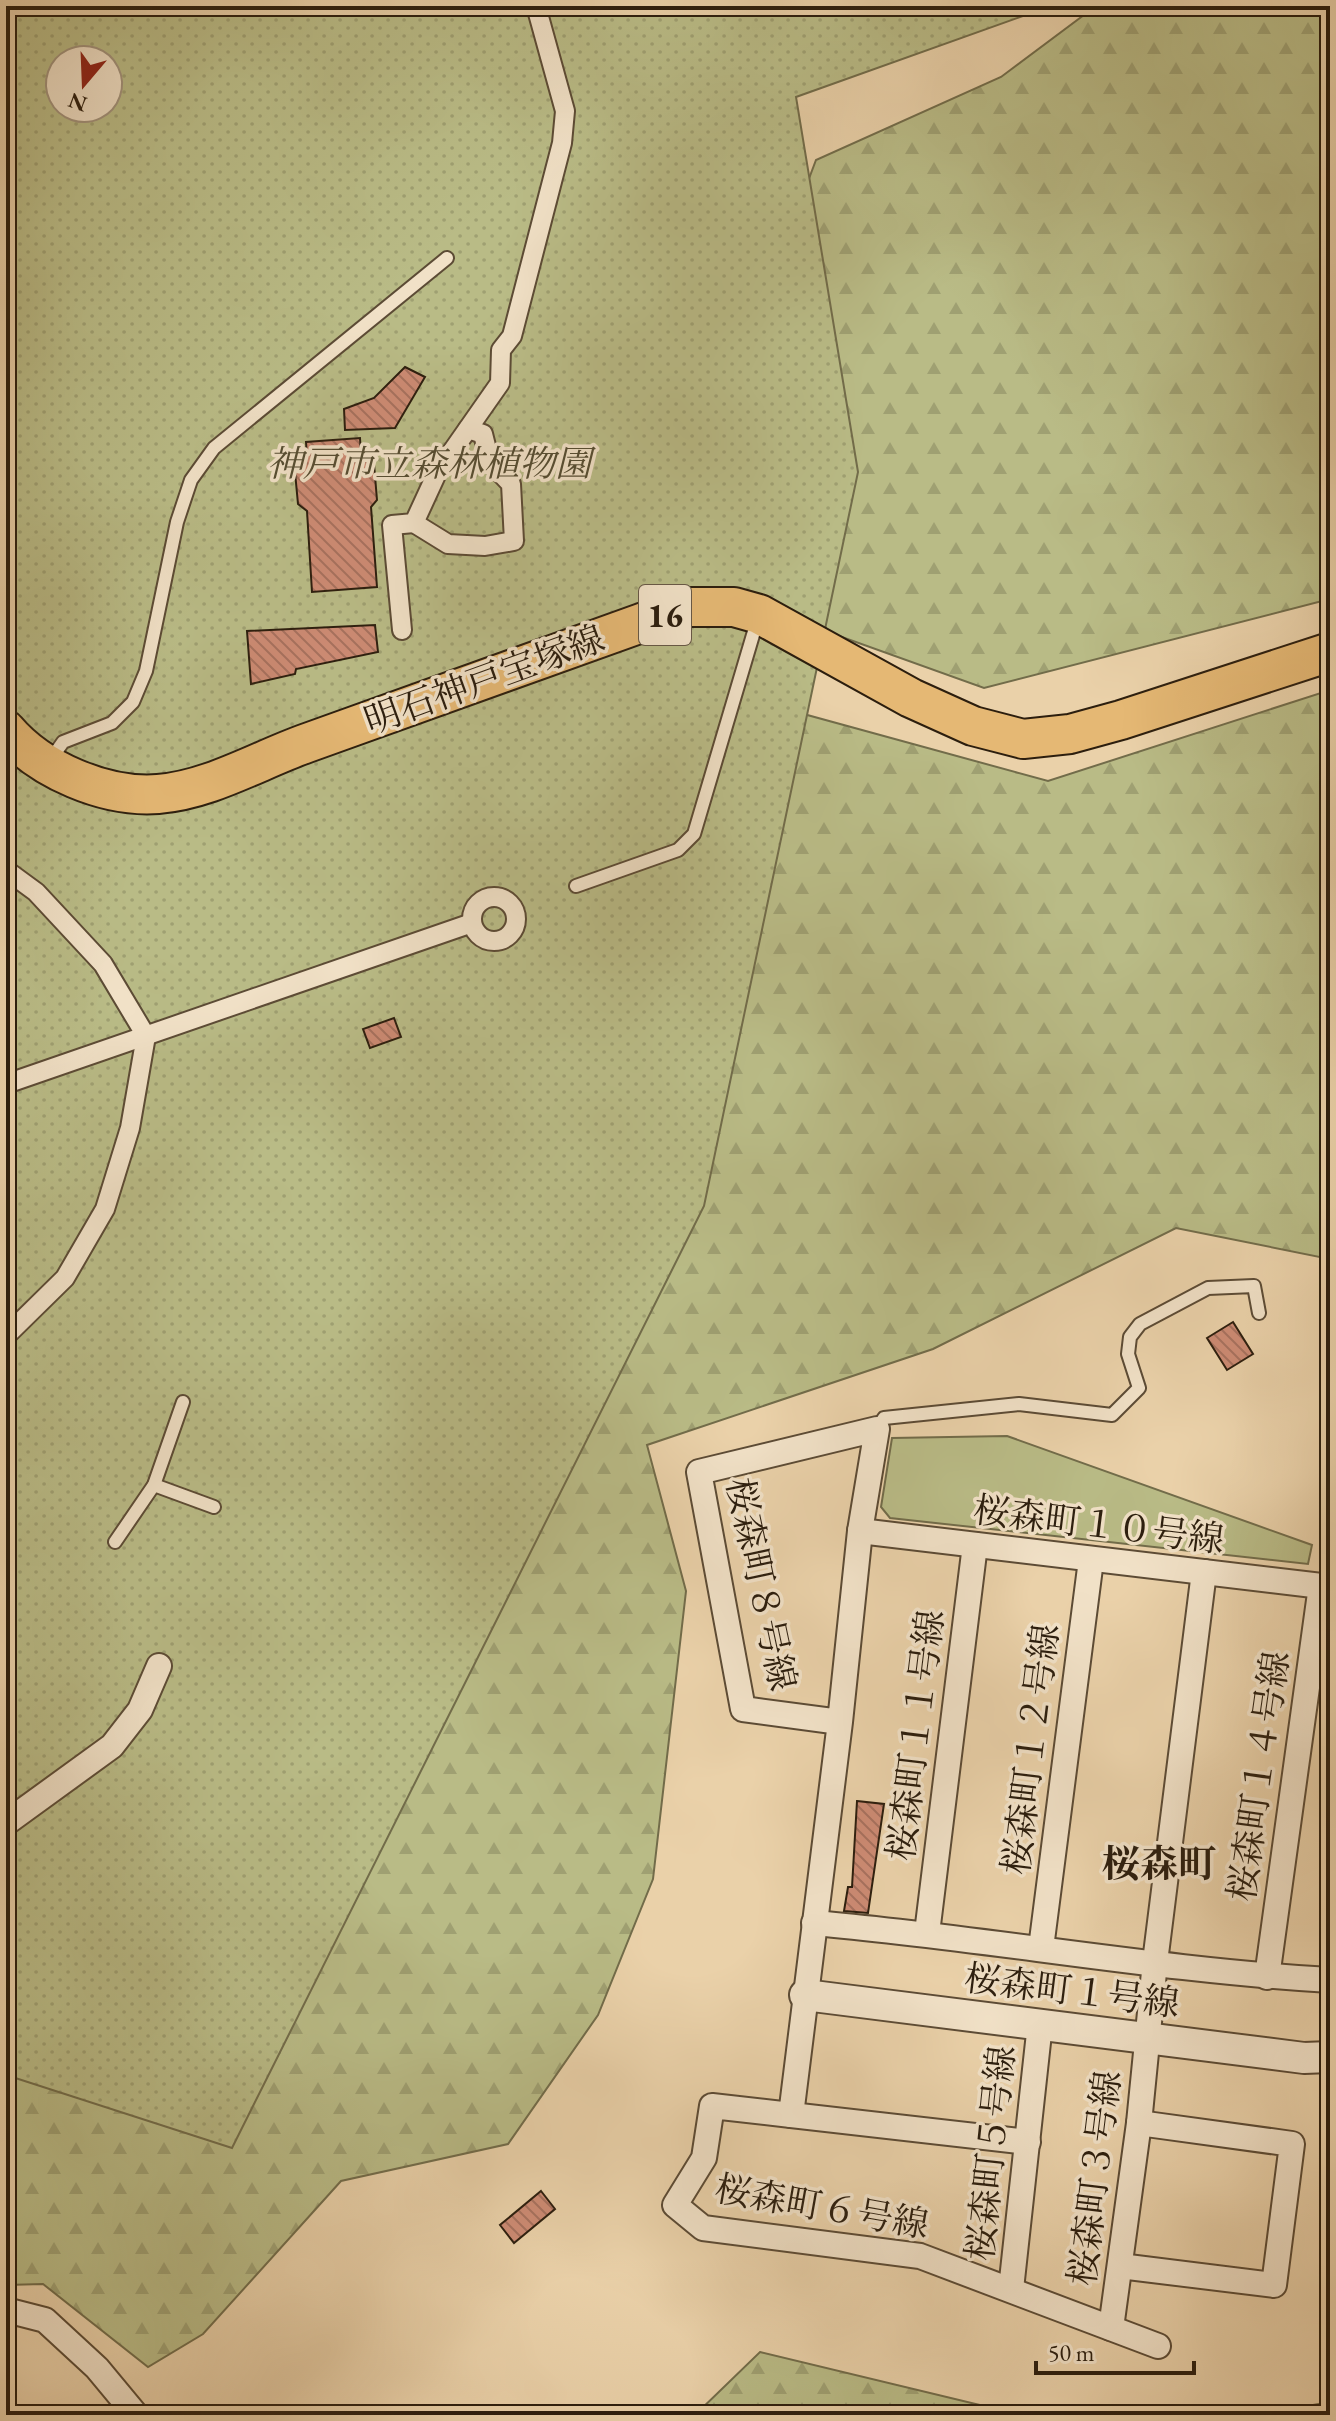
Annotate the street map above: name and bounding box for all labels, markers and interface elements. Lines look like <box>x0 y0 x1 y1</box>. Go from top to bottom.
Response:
north arrow <box>44 44 124 124</box>
text: N <box>64 86 91 119</box>
park label: 神戸市立森林植物園 <box>267 440 596 487</box>
road number: 16 <box>639 585 691 645</box>
street label: 明石神戸宝塚線 <box>358 614 611 745</box>
street label: 桜森町８号線 <box>716 1474 807 1695</box>
street label: 桜森町１０号線 <box>971 1486 1227 1563</box>
street label: 桜森町１１号線 <box>877 1607 954 1863</box>
street label: 桜森町１２号線 <box>992 1621 1069 1877</box>
street label: 桜森町１４号線 <box>1218 1648 1299 1904</box>
district label: 桜森町 <box>1102 1839 1216 1888</box>
street label: 桜森町１号線 <box>962 1954 1182 2027</box>
street label: 桜森町５号線 <box>956 2043 1025 2263</box>
street label: 桜森町３号線 <box>1058 2068 1131 2288</box>
street label: 桜森町６号線 <box>711 2165 932 2248</box>
scale bar <box>1036 2325 1194 2375</box>
text: 50 m <box>1048 2337 1095 2368</box>

